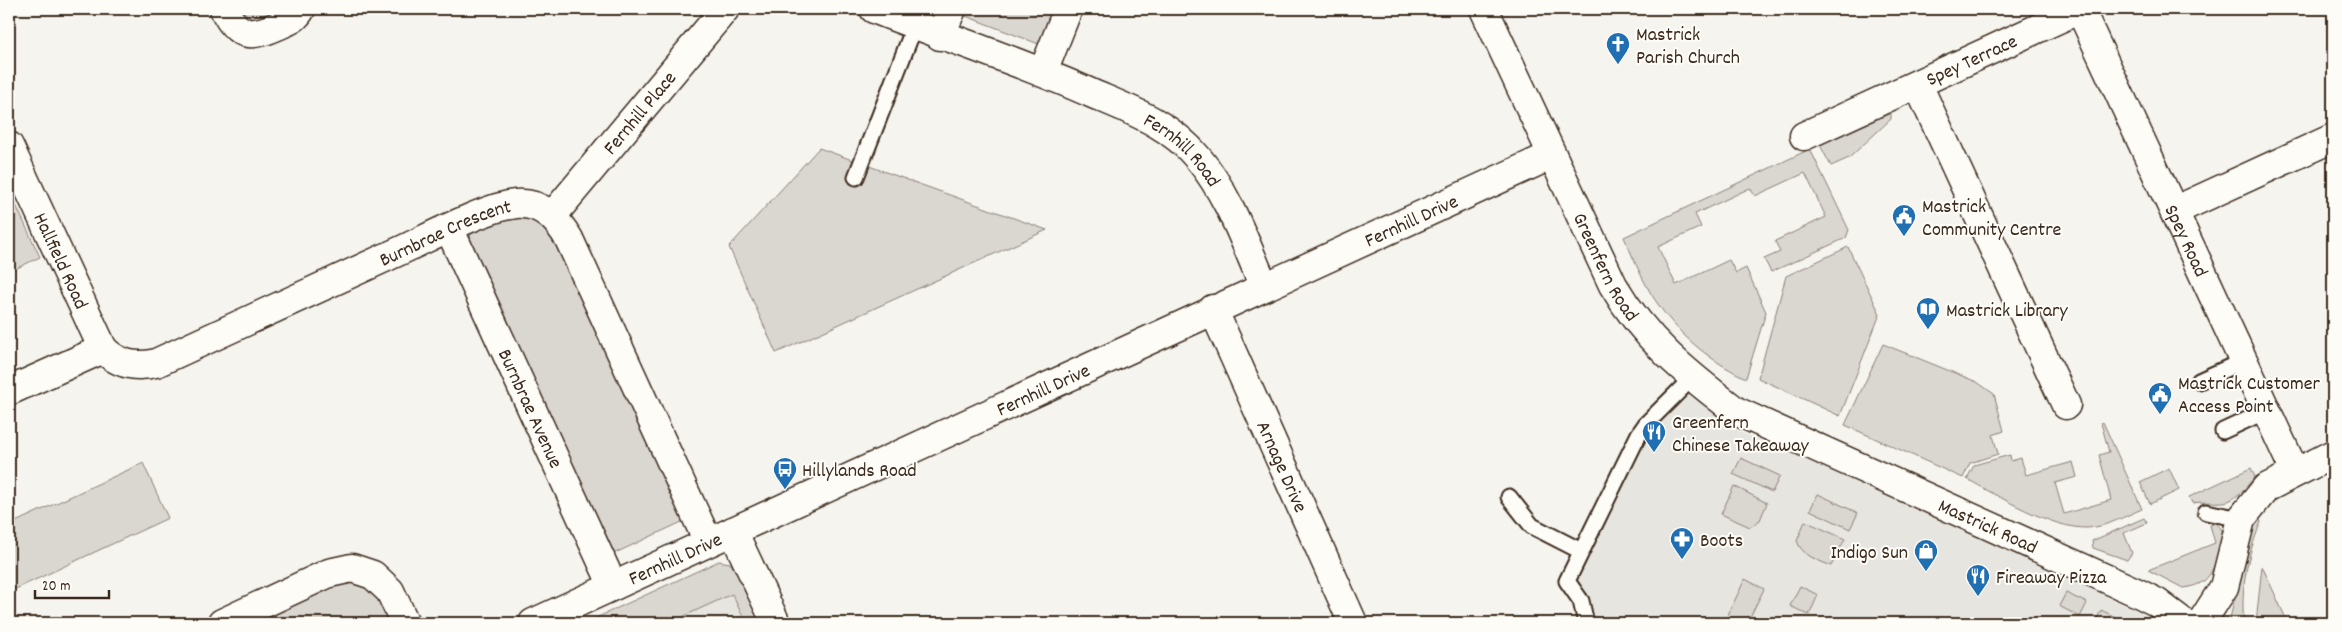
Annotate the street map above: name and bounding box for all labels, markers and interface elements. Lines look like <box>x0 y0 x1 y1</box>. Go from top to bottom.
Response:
place label: Mastrick Parish Church <box>1636 22 1740 73</box>
street label: Spey Terrace <box>1922 29 2023 95</box>
church icon: Mastrick Parish Church <box>1605 31 1631 65</box>
street label: Fernhill Place <box>598 66 685 162</box>
street label: Fernhill Road <box>1138 108 1226 193</box>
street label: Fernhill Drive <box>1361 189 1464 256</box>
street label: Burnbrae Crescent <box>375 194 514 275</box>
place label: Mastrick Community Centre <box>1922 194 2062 245</box>
street label: Spey Road <box>2156 201 2214 282</box>
public building icon: Mastrick Community Centre <box>1891 203 1917 237</box>
street label: Hallfield Road <box>25 209 94 314</box>
street label: Greenfern Road <box>1564 209 1644 328</box>
library icon: Mastrick Library <box>1915 296 1941 330</box>
place label: Mastrick Library <box>1946 298 2069 326</box>
street label: Burnbrae Avenue <box>489 345 568 474</box>
street label: Fernhill Drive <box>993 358 1095 425</box>
place label: Mastrick Customer Access Point <box>2178 371 2321 422</box>
public building icon: Mastrick Customer Access Point <box>2147 381 2173 415</box>
place label: Greenfern Chinese Takeaway <box>1672 410 1810 461</box>
street label: Arnage Drive <box>1248 417 1313 518</box>
restaurant icon: Greenfern Chinese Takeaway <box>1641 419 1667 453</box>
bus stop icon: Hillylands Road <box>772 456 798 490</box>
place label: Hillylands Road <box>802 458 917 486</box>
street label: Mastrick Road <box>1933 493 2041 563</box>
pharmacy icon: Boots <box>1669 526 1695 560</box>
street label: Fernhill Drive <box>625 527 727 594</box>
place label: Boots <box>1700 528 1743 556</box>
shop icon: Indigo Sun <box>1913 538 1939 572</box>
place label: Indigo Sun <box>1831 540 1908 568</box>
restaurant icon: Fireaway Pizza <box>1965 563 1991 597</box>
place label: Fireaway Pizza <box>1996 565 2107 593</box>
scale bar <box>35 567 109 599</box>
text: 20 m <box>42 576 70 598</box>

